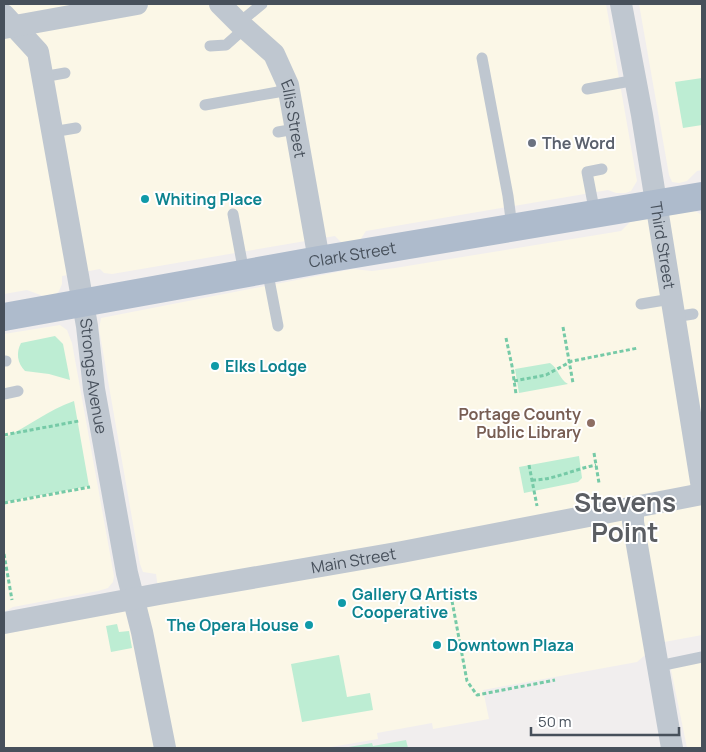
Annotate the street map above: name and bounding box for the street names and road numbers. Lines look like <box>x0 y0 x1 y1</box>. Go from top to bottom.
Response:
street label: Ellis Street <box>276 76 312 160</box>
street label: Third Street <box>645 200 681 291</box>
street label: Clark Street <box>307 236 398 273</box>
street label: Strongs Avenue <box>75 316 113 436</box>
street label: Main Street <box>309 542 398 579</box>

